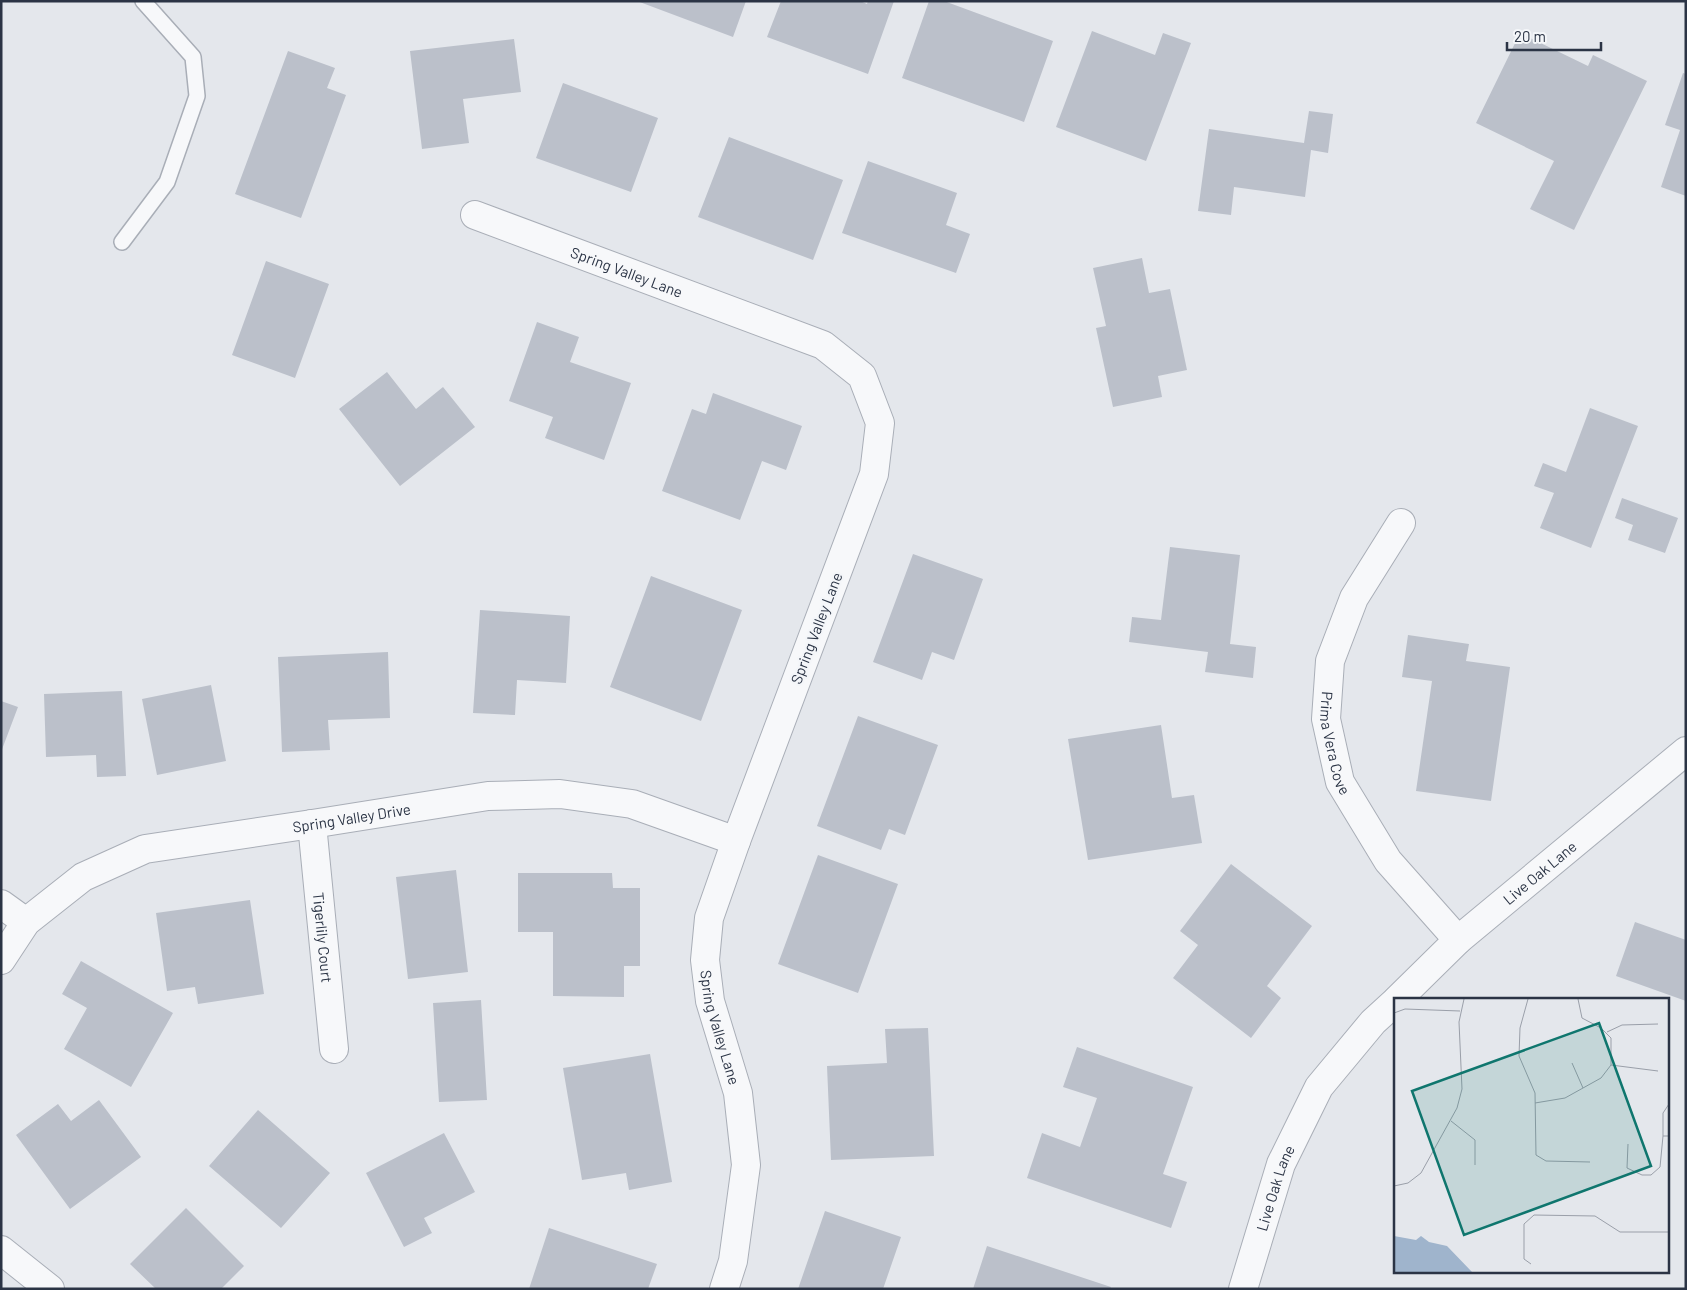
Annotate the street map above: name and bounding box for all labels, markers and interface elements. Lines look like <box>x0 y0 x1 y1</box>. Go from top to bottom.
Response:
scale bar <box>1507 20 1601 52</box>
text: 20 m <box>1514 27 1546 45</box>
street label: Spring Valley Lane <box>568 243 685 301</box>
street label: Spring Valley Lane <box>786 570 846 686</box>
street label: Prima Vera Cove <box>1317 691 1354 798</box>
street label: Spring Valley Drive <box>291 799 412 836</box>
street label: Live Oak Lane <box>1499 837 1580 908</box>
street label: Tigerlily Court <box>310 891 336 984</box>
street label: Spring Valley Lane <box>697 969 744 1087</box>
inset map <box>1394 998 1670 1272</box>
street label: Live Oak Lane <box>1252 1142 1298 1233</box>

